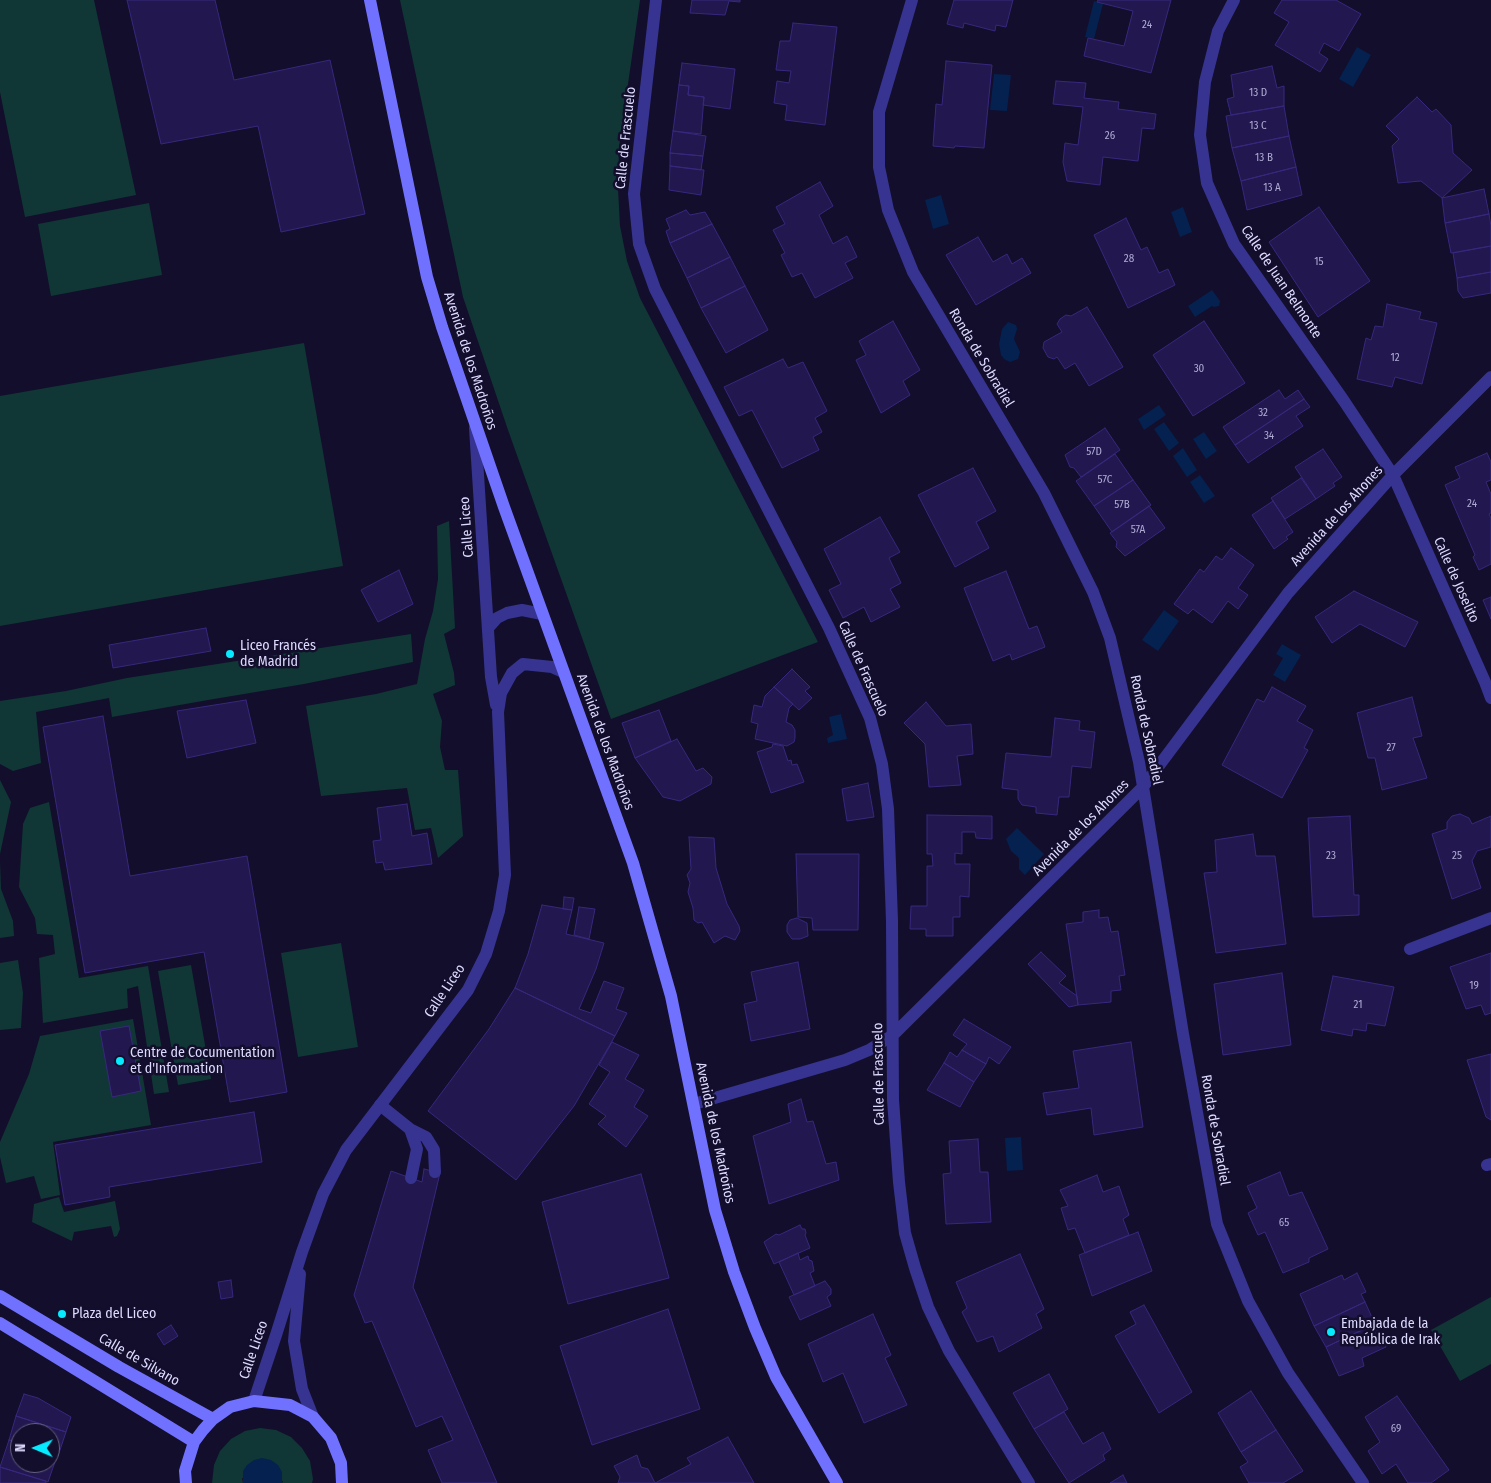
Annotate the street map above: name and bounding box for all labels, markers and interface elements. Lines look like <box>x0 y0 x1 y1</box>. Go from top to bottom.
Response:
house number: 24 <box>1142 18 1152 32</box>
street label: Calle de Frascuelo <box>612 86 640 190</box>
house number: 13 D <box>1249 86 1267 100</box>
house number: 13 C <box>1249 119 1267 133</box>
house number: 26 <box>1105 129 1115 143</box>
house number: 13 B <box>1255 151 1273 165</box>
house number: 13 A <box>1263 181 1281 195</box>
street label: Calle de Juan Belmonte <box>1237 222 1325 342</box>
house number: 28 <box>1124 252 1134 266</box>
house number: 15 <box>1314 255 1324 269</box>
street label: Avenida de los Madroños <box>440 290 500 432</box>
street label: Ronda de Sobradiel <box>945 306 1017 410</box>
house number: 12 <box>1390 351 1400 365</box>
house number: 30 <box>1194 362 1204 376</box>
house number: 32 <box>1258 406 1268 420</box>
house number: 34 <box>1264 429 1274 443</box>
house number: 57D <box>1086 445 1102 459</box>
street label: Avenida de los Ahones <box>1287 462 1387 570</box>
house number: 57C <box>1098 473 1112 487</box>
street label: Calle Liceo <box>456 496 478 558</box>
house number: 24 <box>1467 497 1477 511</box>
house number: 57B <box>1114 498 1130 512</box>
house number: 57A <box>1131 523 1145 537</box>
street label: Calle de Joselito <box>1430 535 1482 625</box>
street label: Calle de Frascuelo <box>834 619 892 719</box>
place label: Liceo Francés de Madrid <box>240 638 316 670</box>
marker: Liceo Francés de Madrid <box>224 648 236 660</box>
street label: Avenida de los Madroños <box>573 672 637 812</box>
street label: Ronda de Sobradiel <box>1126 673 1166 787</box>
house number: 27 <box>1386 741 1396 755</box>
street label: Avenida de los Ahones <box>1029 776 1133 880</box>
house number: 23 <box>1326 849 1336 863</box>
house number: 25 <box>1452 849 1462 863</box>
street label: Calle Liceo <box>421 961 469 1021</box>
house number: 19 <box>1469 979 1479 993</box>
house number: 21 <box>1354 998 1362 1012</box>
street label: Calle de Frascuelo <box>870 1022 888 1126</box>
place label: Centre de Cocumentation et d'Information <box>130 1045 275 1078</box>
marker: Centre de Cocumentation et d'Information <box>114 1055 126 1067</box>
street label: Avenida de los Madroños <box>692 1061 738 1205</box>
street label: Ronda de Sobradiel <box>1197 1073 1233 1187</box>
house number: 65 <box>1279 1216 1289 1230</box>
place label: Plaza del Liceo <box>72 1306 156 1322</box>
marker: Plaza del Liceo <box>56 1308 68 1320</box>
place label: Embajada de la República de Irak <box>1341 1316 1440 1348</box>
street label: Calle Liceo <box>236 1318 272 1382</box>
marker: Embajada de la República de Irak <box>1325 1326 1337 1338</box>
street label: Calle de Silvano <box>96 1330 182 1390</box>
house number: 69 <box>1391 1422 1401 1436</box>
north arrow <box>10 1423 60 1473</box>
text: N <box>12 1443 29 1452</box>

